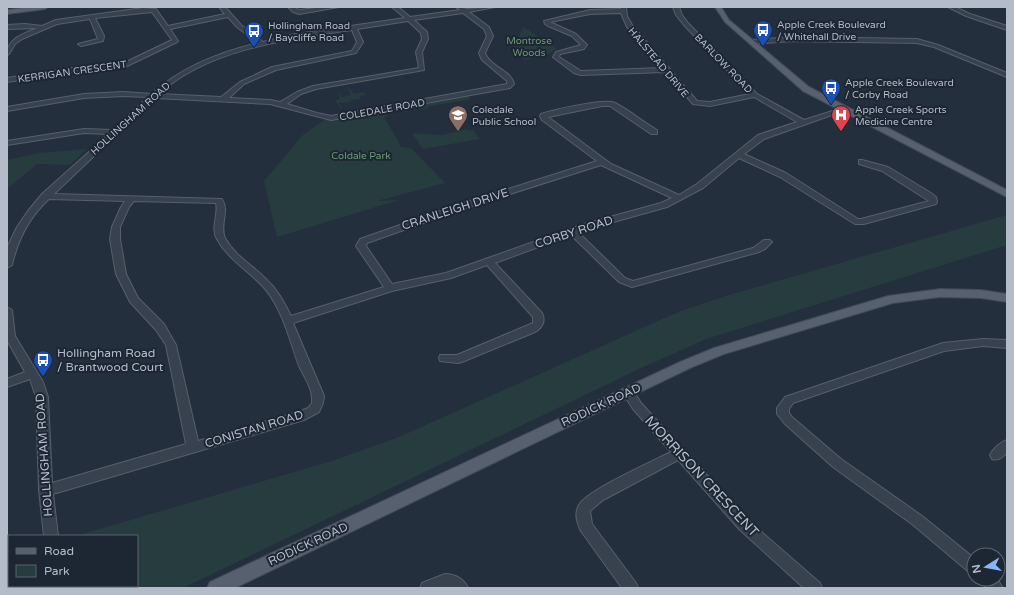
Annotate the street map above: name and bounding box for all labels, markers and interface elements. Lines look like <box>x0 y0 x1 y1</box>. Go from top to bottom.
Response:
bus stop icon: Apple Creek Boulevard / Whitehall Drive <box>752 19 774 47</box>
place label: Apple Creek Boulevard / Whitehall Drive <box>777 19 886 43</box>
bus stop icon: Hollingham Road / Baycliffe Road <box>243 20 265 48</box>
place label: Hollingham Road / Baycliffe Road <box>268 20 350 44</box>
street label: HALSTEAD DRIVE <box>626 25 691 100</box>
street label: BARLOW ROAD <box>692 31 755 96</box>
park label: Montrose Woods <box>506 35 552 59</box>
street label: KERRIGAN CRESCENT <box>17 58 127 86</box>
bus stop icon: Apple Creek Boulevard / Corby Road <box>820 77 842 105</box>
place label: Apple Creek Boulevard / Corby Road <box>845 77 954 101</box>
street label: HOLLINGHAM ROAD <box>88 80 173 158</box>
street label: COLEDALE ROAD <box>338 97 426 123</box>
school or university icon: Coledale Public School <box>447 104 469 132</box>
place label: Coledale Public School <box>472 104 536 128</box>
hospital icon: Apple Creek Sports Medicine Centre <box>830 104 852 132</box>
place label: Apple Creek Sports Medicine Centre <box>855 104 947 128</box>
park label: Coldale Park <box>331 150 391 162</box>
street label: CRANLEIGH DRIVE <box>400 185 511 233</box>
street label: CORBY ROAD <box>533 213 615 251</box>
place label: Hollingham Road / Brantwood Court <box>57 346 164 374</box>
bus stop icon: Hollingham Road / Brantwood Court <box>32 349 54 377</box>
street label: RODICK ROAD <box>559 380 643 430</box>
street label: HOLLINGHAM ROAD <box>33 393 55 517</box>
street label: CONISTAN ROAD <box>203 407 305 451</box>
street label: MORRISON CRESCENT <box>641 412 763 541</box>
street label: RODICK ROAD <box>266 519 350 569</box>
legend <box>8 535 138 587</box>
text: Road <box>44 544 74 558</box>
north arrow <box>966 547 1006 587</box>
text: N <box>969 563 984 574</box>
text: Park <box>44 564 70 578</box>

